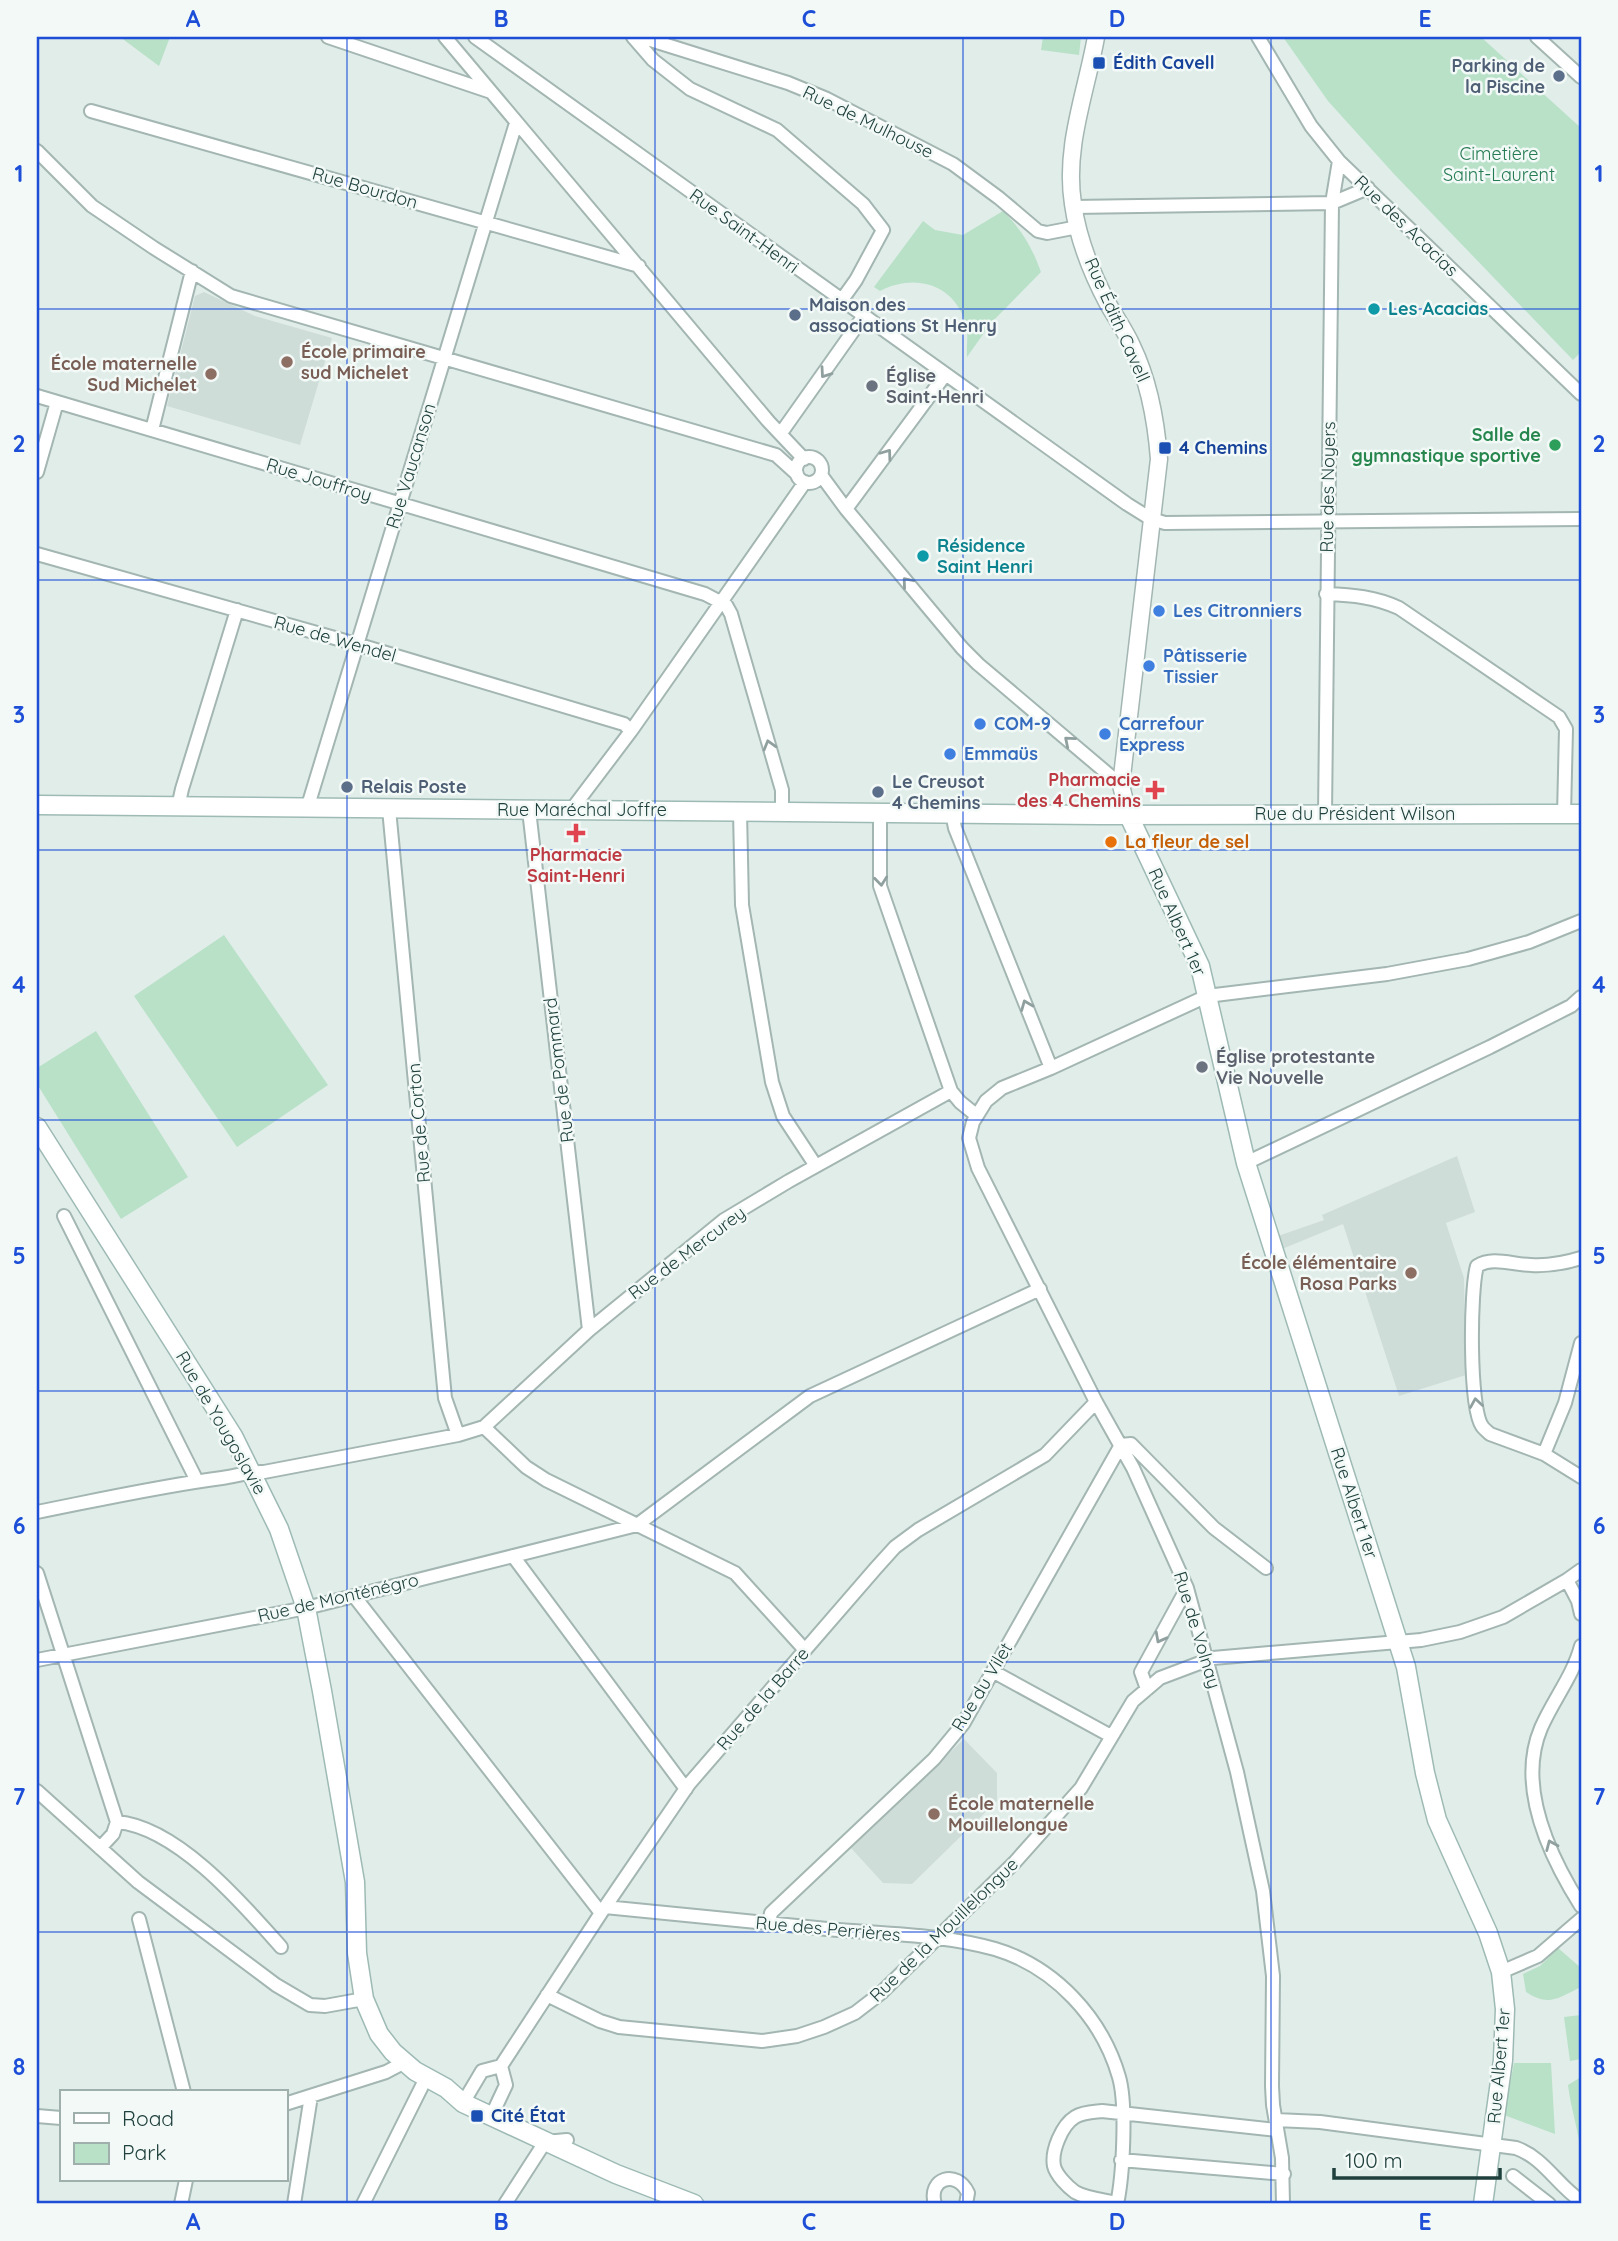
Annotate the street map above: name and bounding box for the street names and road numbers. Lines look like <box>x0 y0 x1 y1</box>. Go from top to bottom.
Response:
street label: Rue de Mulhouse <box>799 80 937 163</box>
street label: Rue Bourdon <box>310 161 421 214</box>
street label: Rue des Acacias <box>1349 170 1463 281</box>
street label: Rue Saint-Henri <box>685 183 804 278</box>
street label: Rue Édith Cavell <box>1080 254 1155 386</box>
street label: Rue Vaucanson <box>380 400 441 532</box>
street label: Rue des Noyers <box>1315 421 1340 553</box>
street label: Rue Jouffroy <box>264 453 375 506</box>
street label: Rue de Wendel <box>271 610 399 667</box>
street label: Rue Maréchal Joffre <box>497 798 667 821</box>
street label: Rue du Président Wilson <box>1255 802 1455 825</box>
street label: Rue Albert 1er <box>1143 864 1212 979</box>
street label: Rue de Pommard <box>538 996 579 1144</box>
street label: Rue de Corton <box>402 1062 435 1184</box>
street label: Rue de Mercurey <box>623 1201 750 1304</box>
street label: Rue de Yougoslavie <box>171 1347 272 1499</box>
street label: Rue Albert 1er <box>1326 1444 1383 1562</box>
street label: Rue de Monténégro <box>255 1568 421 1627</box>
street label: Rue de Volnay <box>1169 1568 1226 1691</box>
street label: Rue du Vilet <box>946 1638 1017 1735</box>
street label: Rue de la Barre <box>711 1642 814 1755</box>
street label: Rue de la Mouillelongue <box>864 1853 1023 2007</box>
street label: Rue des Perrières <box>755 1911 901 1946</box>
street label: Rue Albert 1er <box>1482 2007 1515 2125</box>

